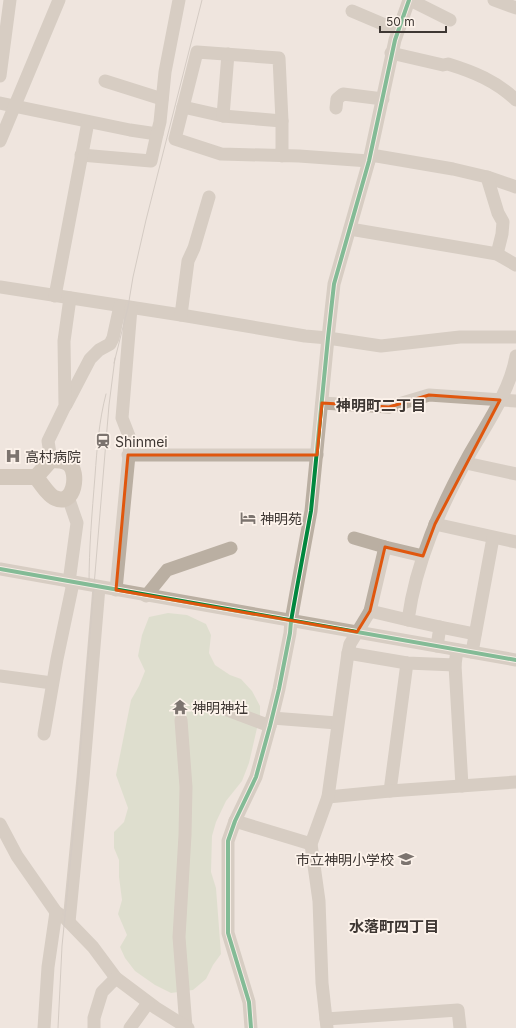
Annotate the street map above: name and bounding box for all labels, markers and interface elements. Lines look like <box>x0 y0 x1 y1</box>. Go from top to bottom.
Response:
scale bar <box>380 8 446 34</box>
text: 50 m <box>386 14 415 29</box>
district label: 神明町二丁目 <box>335 396 426 415</box>
station icon: Shinmei <box>94 432 112 450</box>
place label: Shinmei <box>115 433 168 450</box>
hospital icon: 高村病院 <box>4 447 22 465</box>
place label: 高村病院 <box>25 448 81 465</box>
hotel icon: 神明苑 <box>239 509 257 527</box>
place label: 神明苑 <box>260 510 302 527</box>
temple icon: 神明神社 <box>171 698 189 716</box>
place label: 神明神社 <box>192 699 248 716</box>
school or university icon: 市立神明小学校 <box>397 850 415 868</box>
place label: 市立神明小学校 <box>296 851 394 868</box>
district label: 水落町四丁目 <box>349 917 439 936</box>

